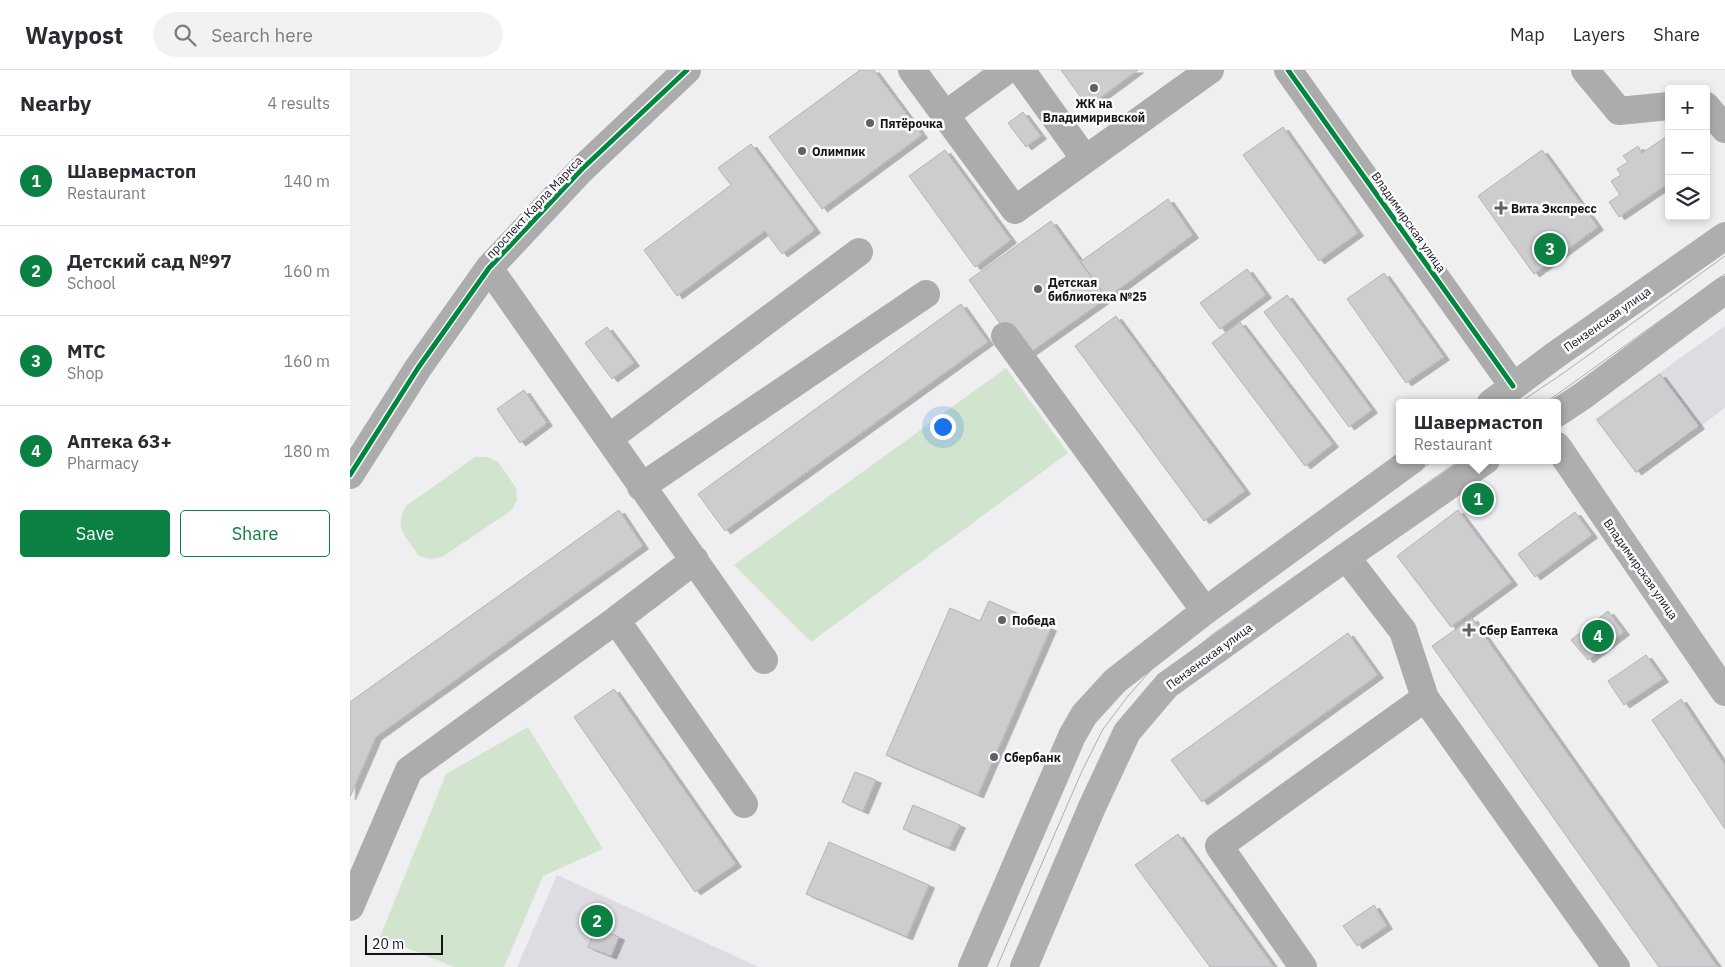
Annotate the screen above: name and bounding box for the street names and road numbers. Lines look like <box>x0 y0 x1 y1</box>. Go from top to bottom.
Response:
street label: проспект Карла Маркса <box>483 152 586 261</box>
street label: Владимирская улица <box>1369 169 1450 276</box>
street label: Пензенская улица <box>1560 283 1654 355</box>
street label: Владимирская улица <box>1601 516 1682 623</box>
street label: Пензенская улица <box>1163 619 1256 692</box>

